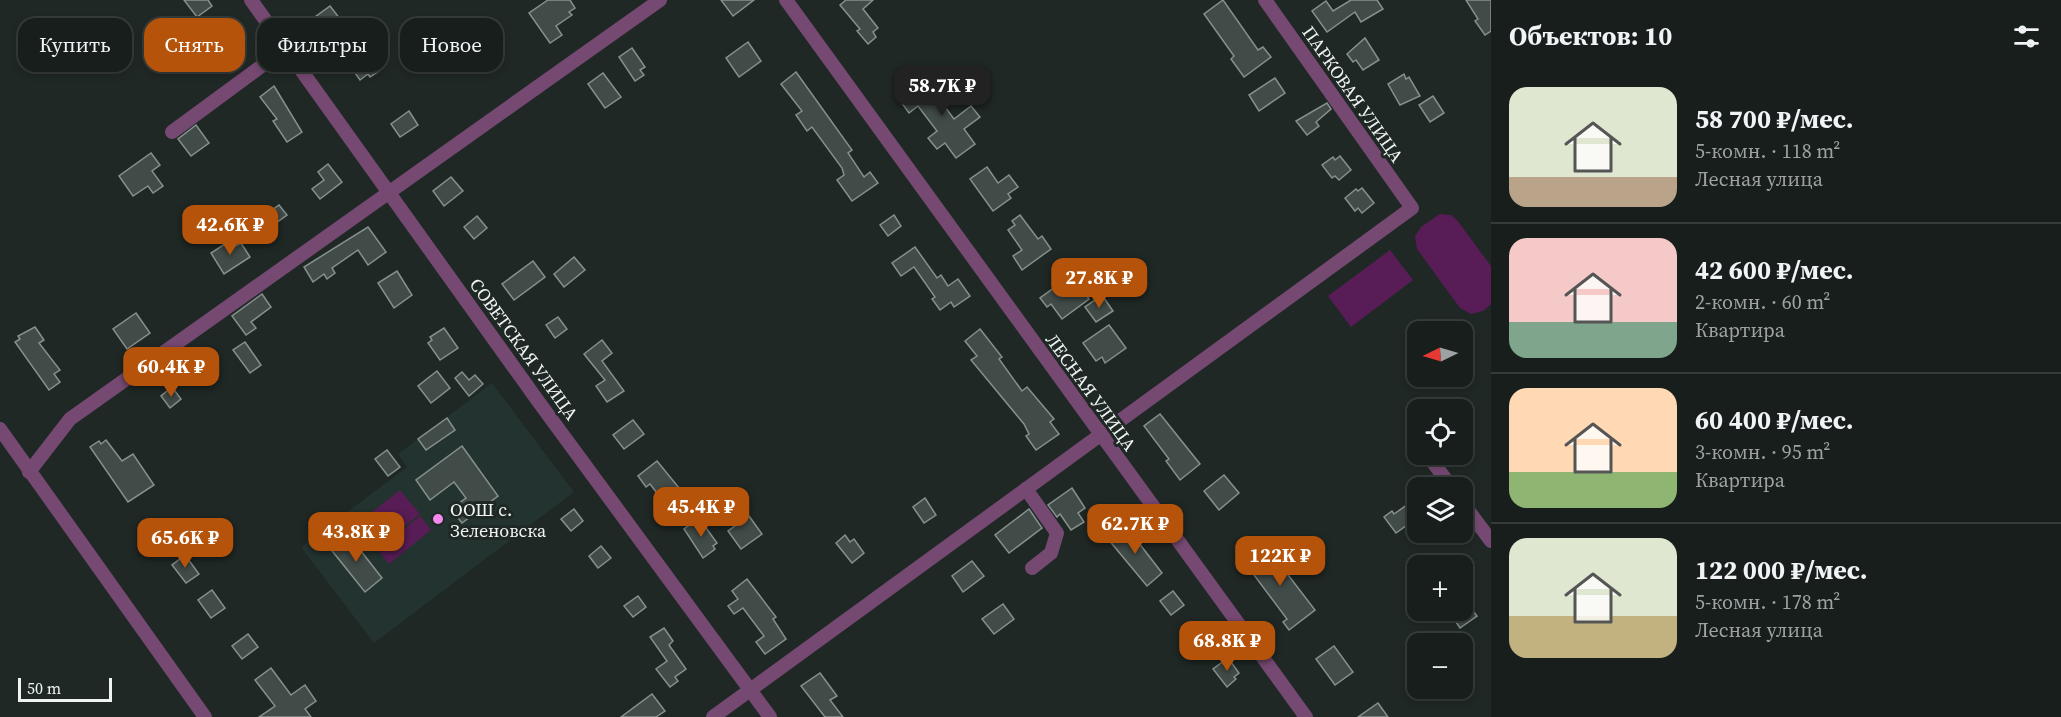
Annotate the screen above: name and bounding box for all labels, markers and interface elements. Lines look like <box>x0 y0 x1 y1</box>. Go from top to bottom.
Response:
chip: Купить <box>18 18 132 72</box>
chip: Снять <box>144 18 245 72</box>
chip: Фильтры <box>257 18 388 72</box>
chip: Новое <box>400 18 503 72</box>
text: Объектов: 10 <box>1509 18 1672 54</box>
icon: filters <box>2010 20 2043 53</box>
street label: ПАРКОВАЯ УЛИЦА <box>1296 21 1410 167</box>
pin: 58.7K ₽ <box>887 66 997 117</box>
text: 58.7K ₽ <box>908 71 976 99</box>
text: 58 700 ₽/мес. <box>1695 101 1854 137</box>
icon: home <box>1557 111 1629 183</box>
text: 5-комн. · 118 m² <box>1695 137 1840 165</box>
text: Лесная улица <box>1695 165 1823 193</box>
pin: 42.6K ₽ <box>175 205 285 256</box>
text: 42.6K ₽ <box>196 210 264 238</box>
text: 42 600 ₽/мес. <box>1695 252 1854 288</box>
pin: 27.8K ₽ <box>1044 258 1154 309</box>
icon: home <box>1557 262 1629 334</box>
text: 27.8K ₽ <box>1065 263 1133 291</box>
street label: СОВЕТСКАЯ УЛИЦА <box>464 273 584 425</box>
text: 2-комн. · 60 m² <box>1695 288 1830 316</box>
text: Квартира <box>1695 316 1785 344</box>
north arrow <box>1407 321 1473 387</box>
map controls <box>1407 321 1473 699</box>
street label: ЛЕСНАЯ УЛИЦА <box>1040 328 1142 456</box>
pin: 60.4K ₽ <box>116 347 226 398</box>
text: 60.4K ₽ <box>137 352 205 380</box>
button: locate <box>1407 399 1473 465</box>
text: 60 400 ₽/мес. <box>1695 402 1854 438</box>
icon: home <box>1557 412 1629 484</box>
text: 3-комн. · 95 m² <box>1695 438 1830 466</box>
text: Квартира <box>1695 466 1785 494</box>
button: layers <box>1407 477 1473 543</box>
pin: 45.4K ₽ <box>646 487 756 538</box>
text: 45.4K ₽ <box>667 492 735 520</box>
place label: ООШ с. Зеленовска <box>450 497 547 543</box>
pin: 62.7K ₽ <box>1080 504 1190 555</box>
text: 62.7K ₽ <box>1101 509 1169 537</box>
pin: 43.8K ₽ <box>301 512 411 563</box>
marker: ООШ с. Зеленовска <box>431 512 445 526</box>
text: 43.8K ₽ <box>322 517 390 545</box>
pin: 65.6K ₽ <box>130 518 240 569</box>
text: 65.6K ₽ <box>151 523 219 551</box>
pin: 122K ₽ <box>1231 536 1329 587</box>
text: 122K ₽ <box>1249 541 1311 569</box>
text: 122 000 ₽/мес. <box>1695 552 1868 588</box>
button: + <box>1407 555 1473 621</box>
icon: home <box>1557 562 1629 634</box>
text: 5-комн. · 178 m² <box>1695 588 1840 616</box>
text: Лесная улица <box>1695 616 1823 644</box>
pin: 68.8K ₽ <box>1172 621 1282 672</box>
text: 68.8K ₽ <box>1193 626 1261 654</box>
button: − <box>1407 633 1473 699</box>
scale bar <box>18 675 112 702</box>
text: 50 m <box>27 677 61 699</box>

